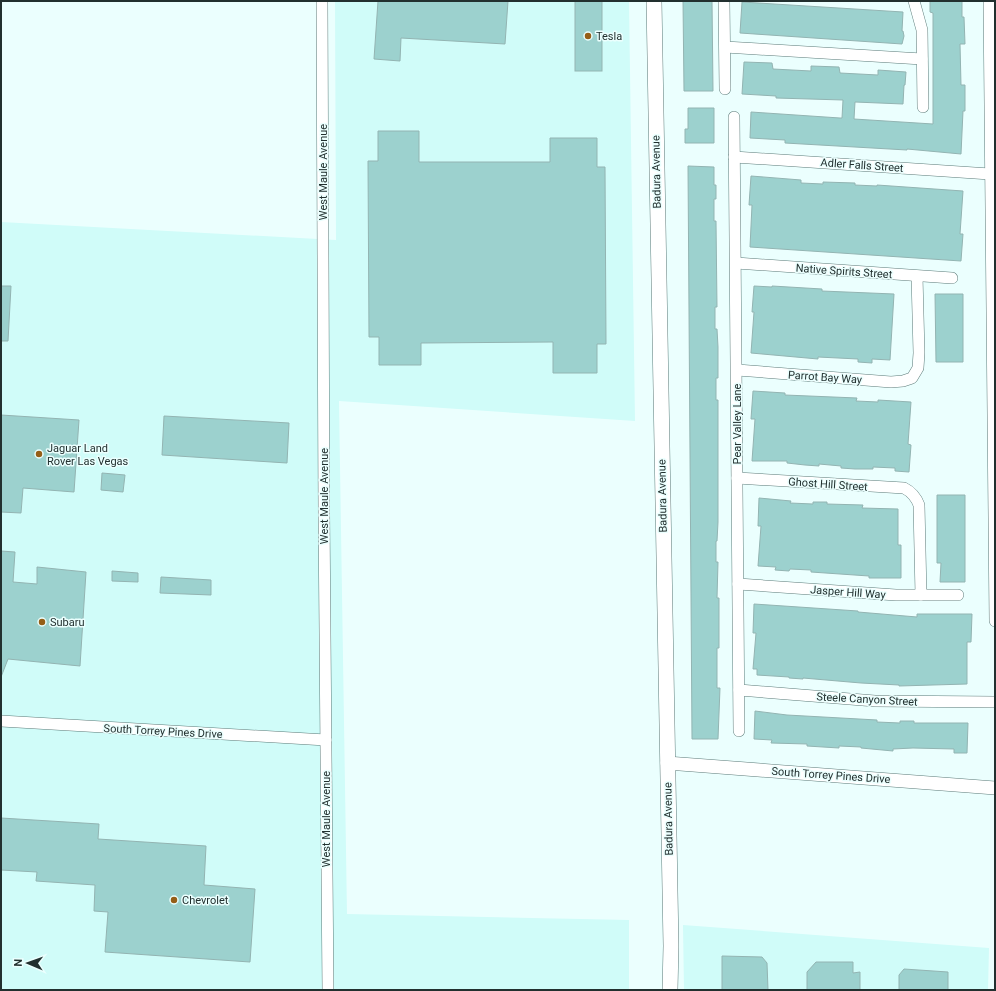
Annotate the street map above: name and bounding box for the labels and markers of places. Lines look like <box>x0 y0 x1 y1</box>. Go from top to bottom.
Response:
place label: Tesla <box>596 30 622 43</box>
marker: Tesla <box>583 31 593 41</box>
place label: Jaguar Land Rover Las Vegas <box>47 442 129 468</box>
marker: Jaguar Land Rover Las Vegas <box>34 449 44 459</box>
place label: Subaru <box>50 616 85 629</box>
marker: Subaru <box>37 617 47 627</box>
place label: Chevrolet <box>182 894 229 907</box>
marker: Chevrolet <box>169 895 179 905</box>

